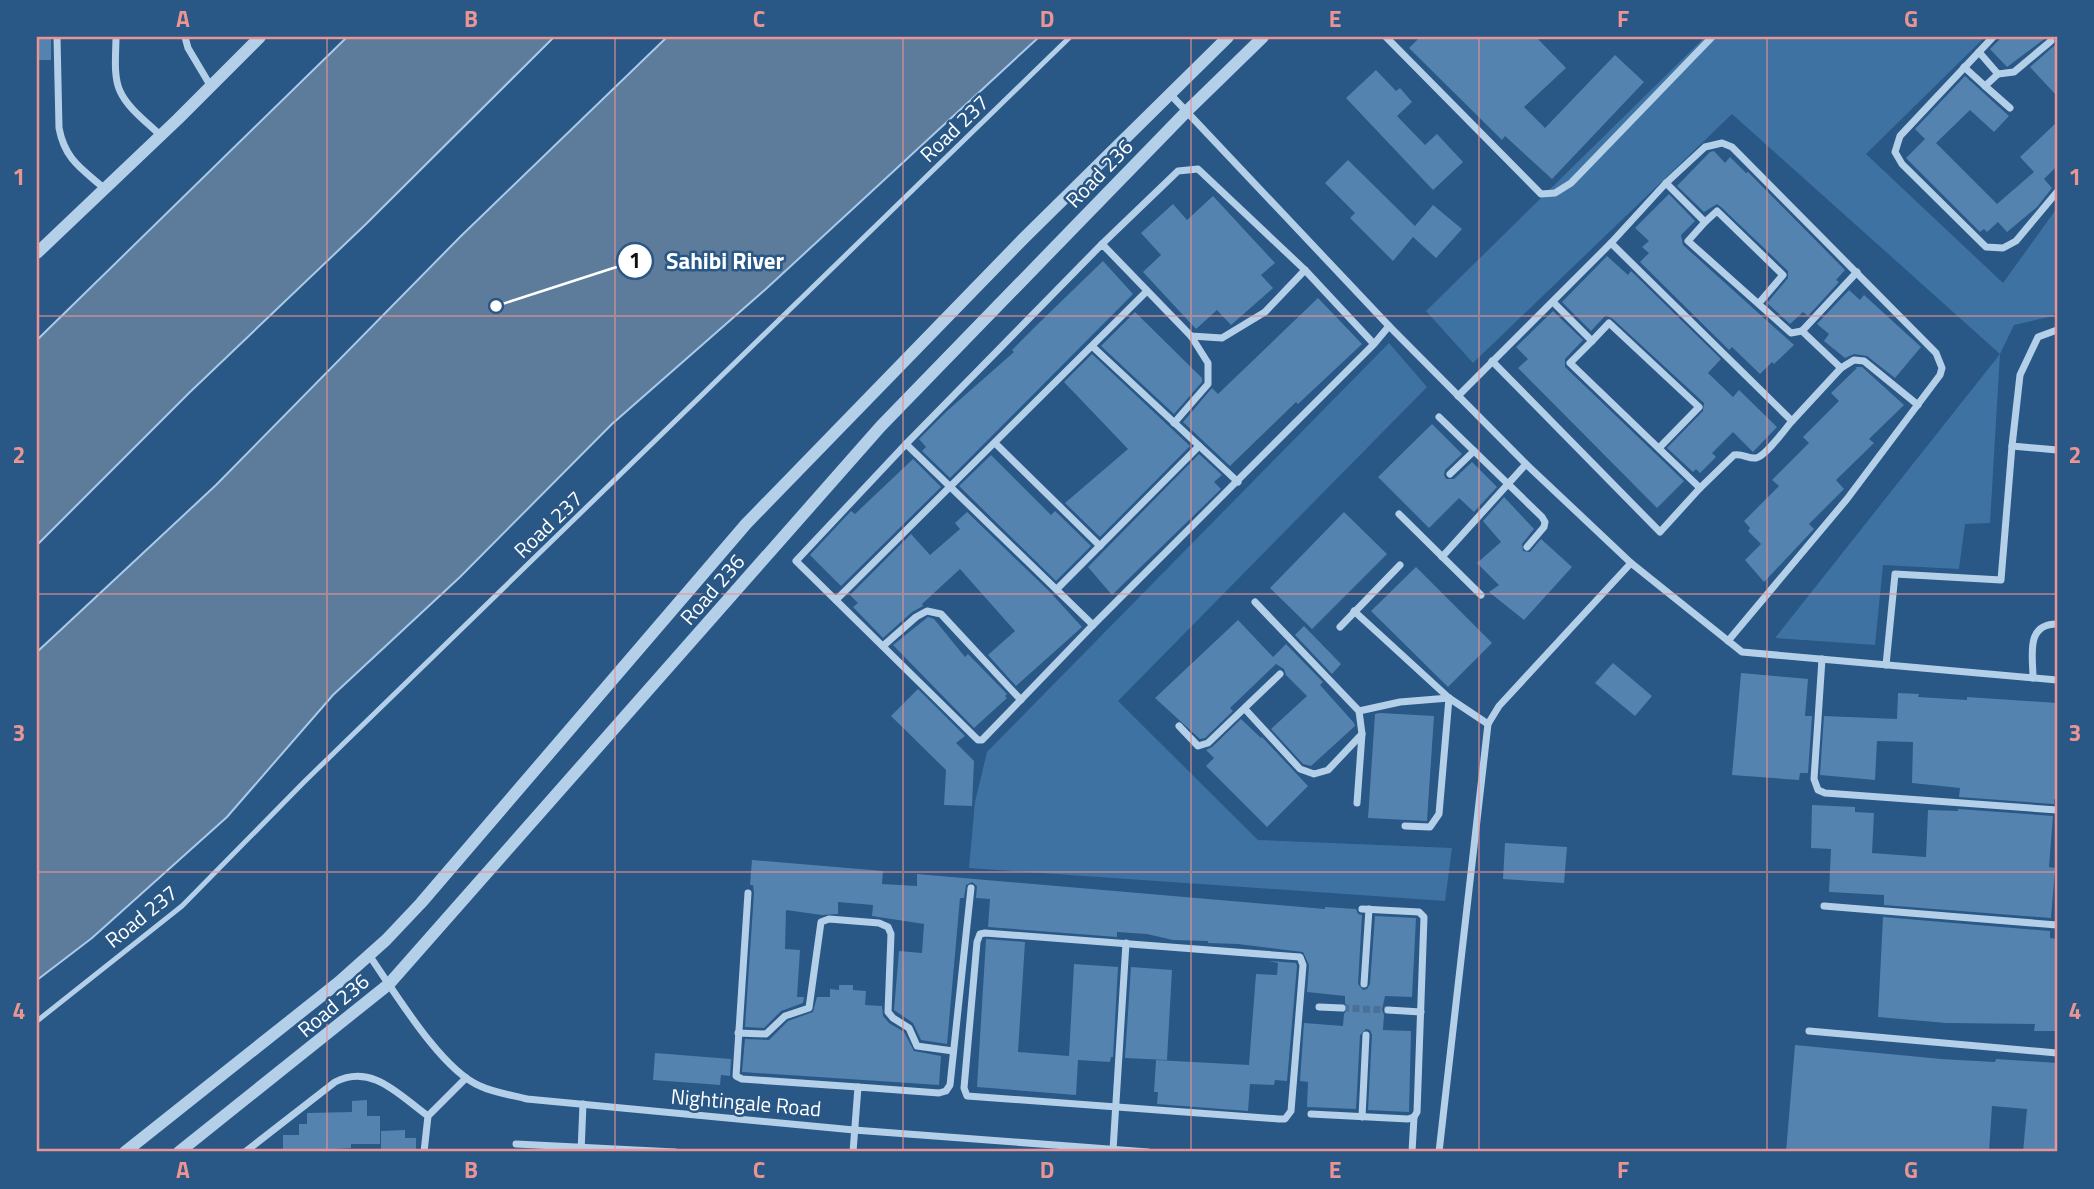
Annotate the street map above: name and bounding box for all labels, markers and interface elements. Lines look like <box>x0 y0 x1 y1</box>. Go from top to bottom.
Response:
text: A <box>176 1 190 36</box>
text: B <box>464 1 478 36</box>
text: C <box>753 1 765 36</box>
text: D <box>1040 1 1054 36</box>
text: E <box>1329 1 1341 36</box>
text: F <box>1617 1 1629 36</box>
text: G <box>1904 1 1918 36</box>
street label: Road 237 <box>912 87 996 169</box>
street label: Road 236 <box>1058 131 1140 215</box>
text: 1 <box>13 159 25 194</box>
text: 1 <box>2069 159 2081 194</box>
callout: Sahibi River <box>617 239 798 283</box>
text: Sahibi River <box>666 243 785 278</box>
text: 1 <box>629 244 641 276</box>
text: 2 <box>13 437 25 472</box>
text: 2 <box>2069 437 2081 472</box>
street label: Road 237 <box>506 483 590 565</box>
street label: Road 236 <box>672 546 752 632</box>
text: 3 <box>13 715 25 750</box>
text: 3 <box>2069 715 2081 750</box>
street label: Road 237 <box>98 877 184 955</box>
street label: Road 236 <box>290 965 376 1045</box>
text: 4 <box>13 993 25 1028</box>
text: 4 <box>2069 993 2081 1028</box>
street label: Nightingale Road <box>669 1079 823 1125</box>
text: A <box>176 1152 190 1187</box>
text: B <box>464 1152 478 1187</box>
text: C <box>753 1152 765 1187</box>
text: D <box>1040 1152 1054 1187</box>
text: E <box>1329 1152 1341 1187</box>
text: F <box>1617 1152 1629 1187</box>
text: G <box>1904 1152 1918 1187</box>

